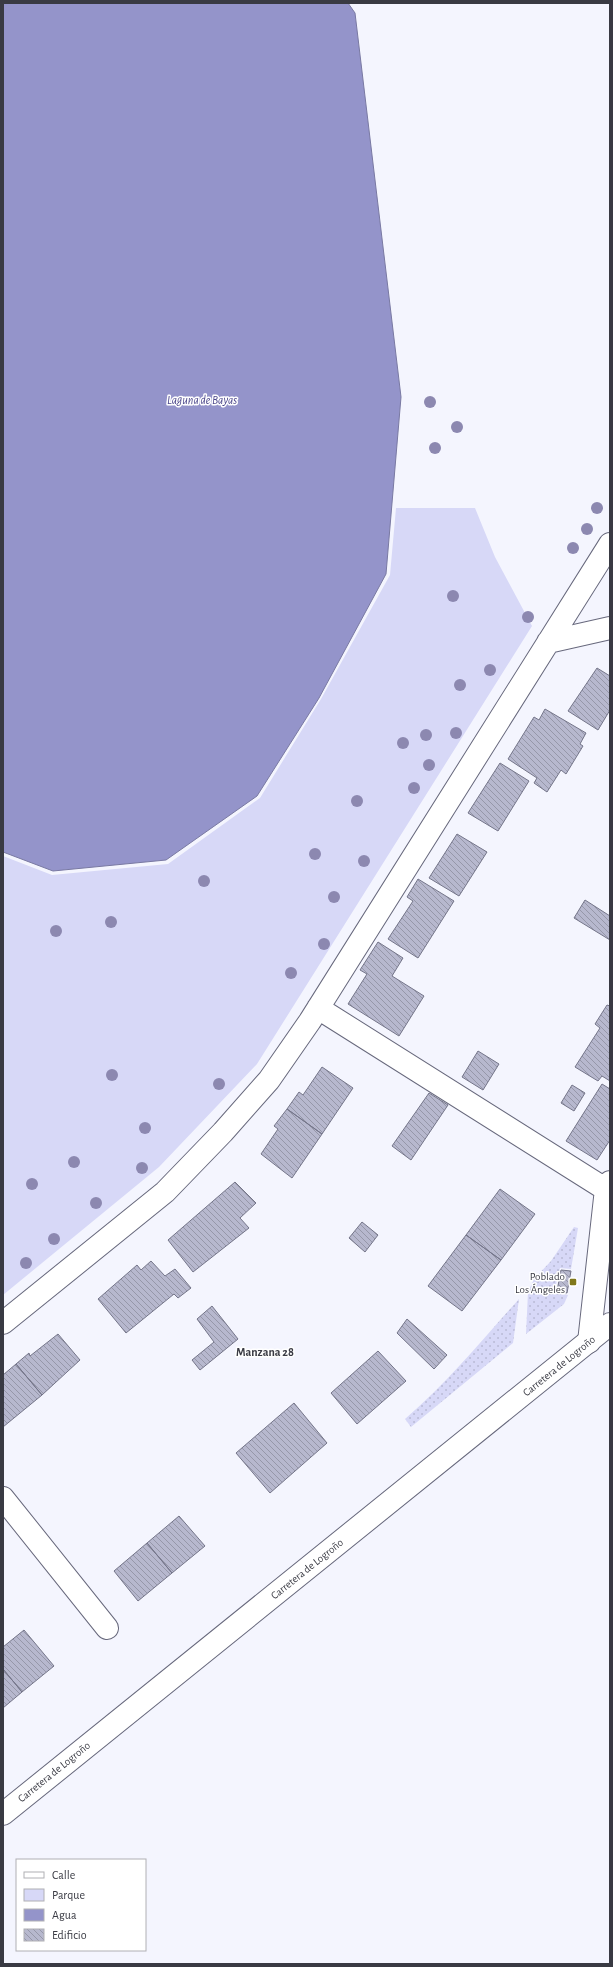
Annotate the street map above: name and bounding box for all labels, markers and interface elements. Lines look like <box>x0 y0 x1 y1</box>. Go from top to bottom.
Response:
water label: Laguna de Bayas <box>167 394 237 406</box>
place label: Poblado Los Ángeles <box>515 1271 565 1295</box>
marker: Poblado Los Ángeles <box>568 1277 578 1287</box>
street label: Carretera de Logroño <box>521 1334 597 1398</box>
district label: Manzana 28 <box>236 1346 294 1358</box>
street label: Carretera de Logroño <box>269 1537 345 1601</box>
street label: Carretera de Logroño <box>16 1740 92 1804</box>
legend <box>16 1859 146 1951</box>
text: Calle <box>52 1869 75 1881</box>
text: Parque <box>52 1889 85 1901</box>
text: Agua <box>52 1909 77 1921</box>
text: Edificio <box>52 1929 87 1941</box>

